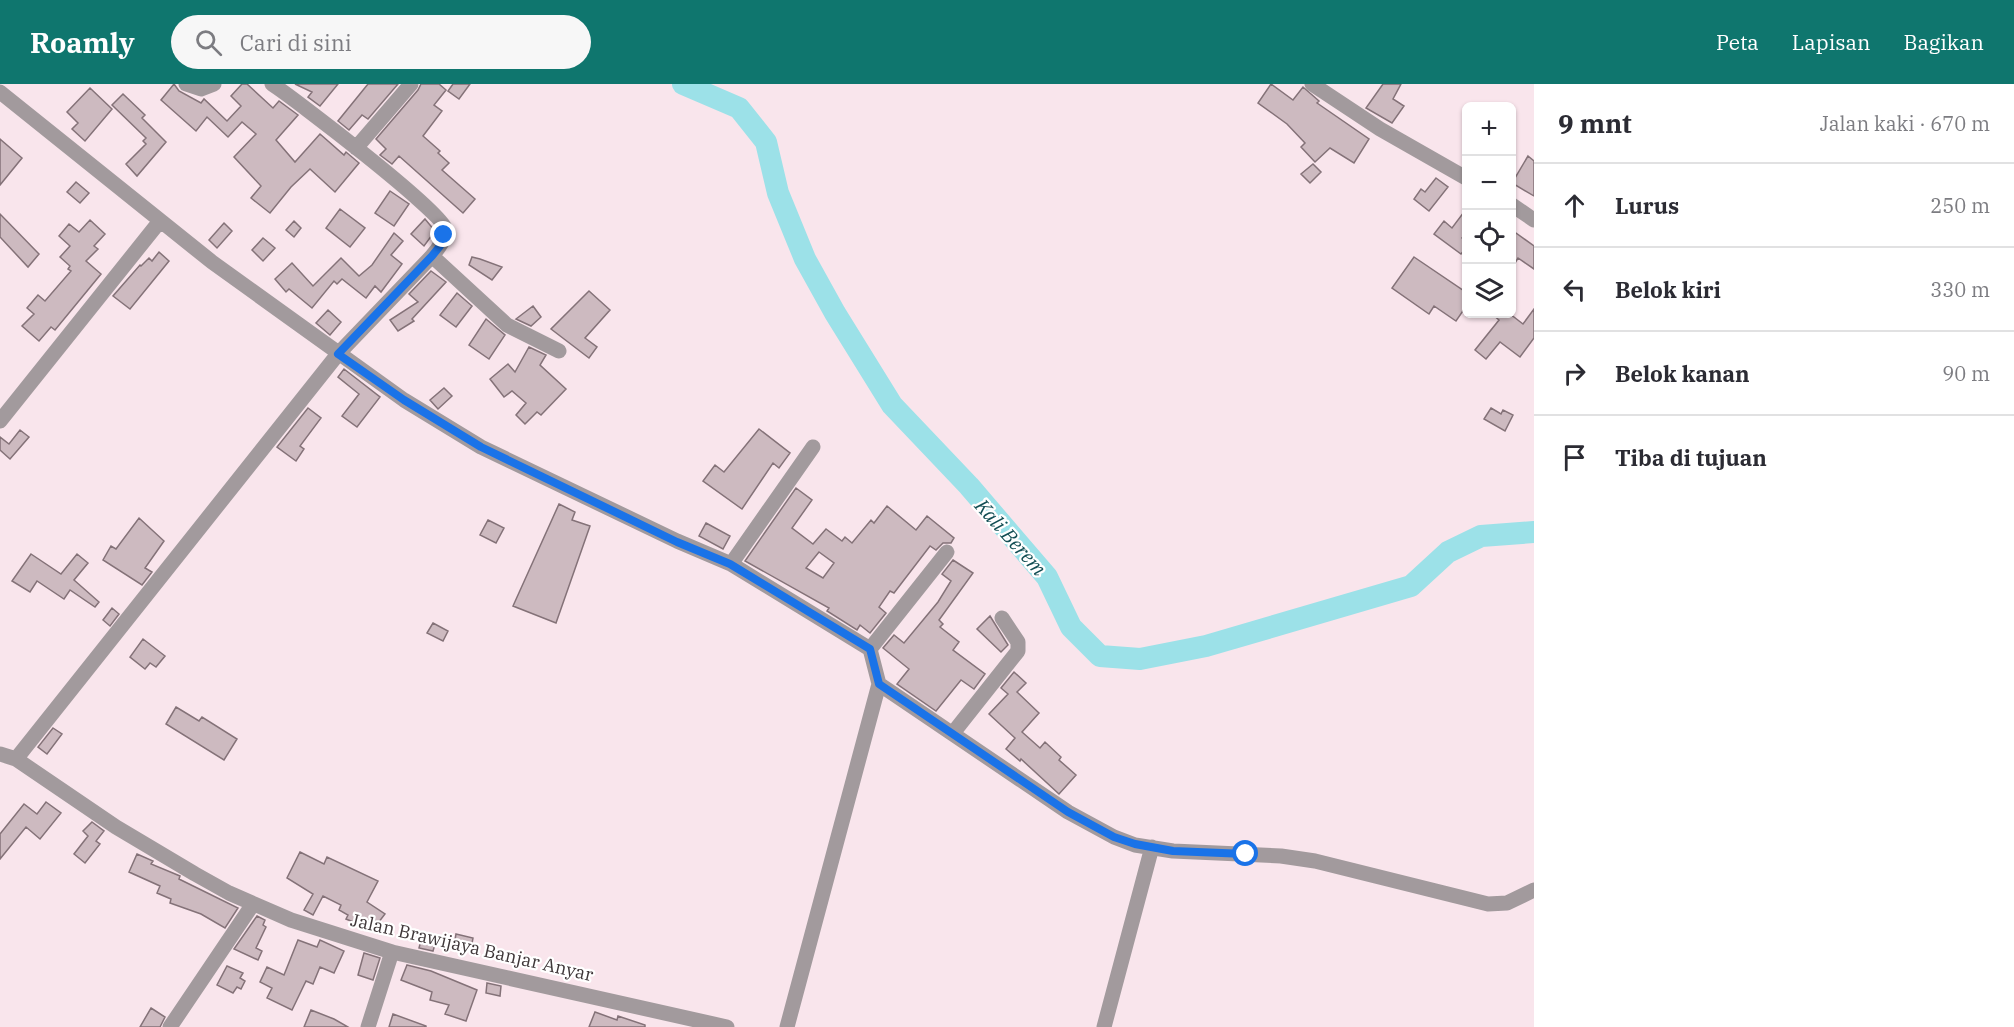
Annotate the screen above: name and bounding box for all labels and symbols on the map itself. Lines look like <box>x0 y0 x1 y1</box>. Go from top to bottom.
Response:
route end <box>430 221 456 247</box>
water label: Kali Berem <box>969 492 1053 581</box>
route start <box>1232 840 1258 866</box>
street label: Jalan Brawijaya Banjar Anyar <box>348 908 596 986</box>

